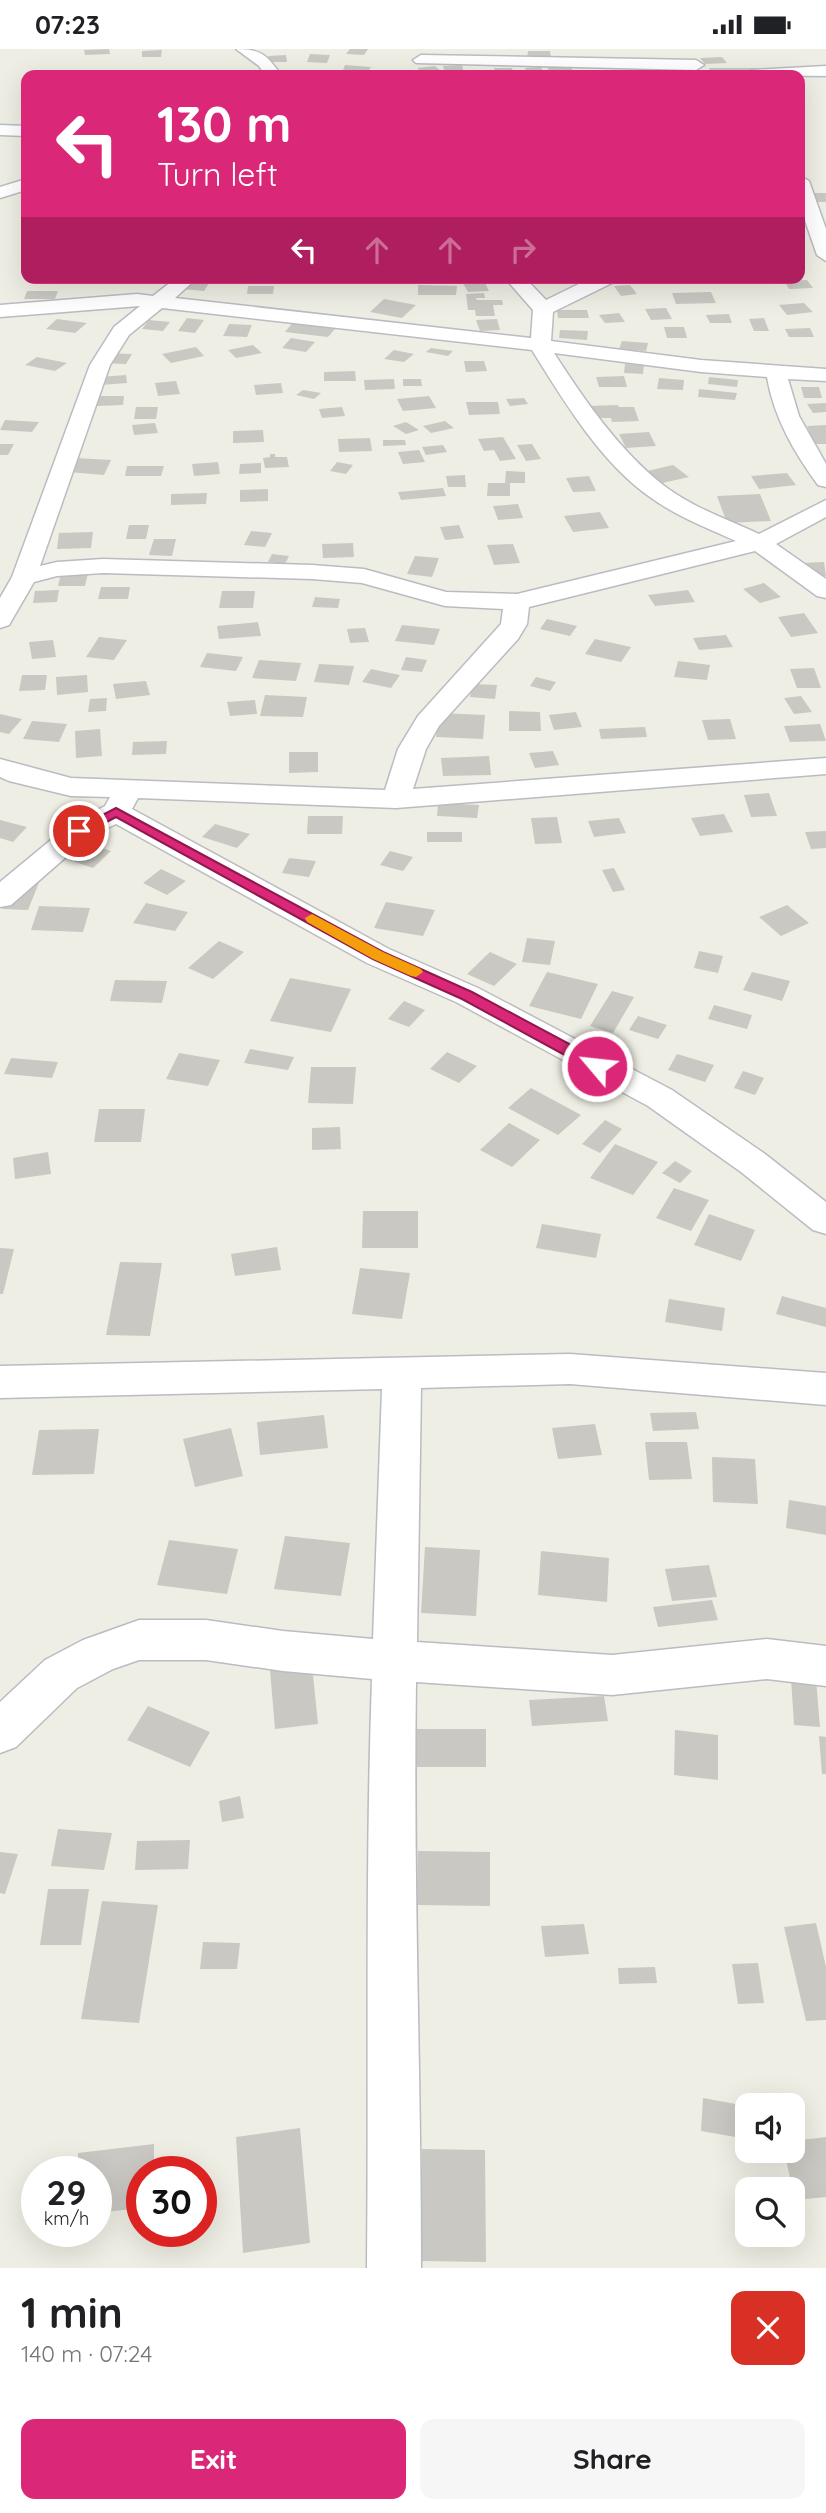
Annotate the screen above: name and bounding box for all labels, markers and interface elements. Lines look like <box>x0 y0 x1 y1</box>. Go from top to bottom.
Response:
text: 07:23 <box>35 8 100 41</box>
text: 130 m <box>157 93 291 154</box>
icon: left <box>42 98 133 189</box>
text: Turn left <box>157 154 278 194</box>
icon: left <box>285 231 323 269</box>
icon: ahead <box>358 231 396 269</box>
icon: ahead <box>431 231 469 269</box>
icon: right <box>504 231 542 269</box>
pin <box>49 801 109 861</box>
icon: arrive <box>60 812 98 850</box>
position arrow <box>560 1029 634 1103</box>
map controls <box>735 2093 805 2247</box>
button: sound <box>735 2093 805 2163</box>
speed limit sign: 30 <box>126 2156 217 2247</box>
text: 29 <box>47 2170 86 2214</box>
button: search <box>735 2177 805 2247</box>
text: km/h <box>44 2207 89 2230</box>
text: 1 min <box>21 2286 123 2339</box>
button: close <box>731 2291 805 2365</box>
text: 140 m · 07:24 <box>21 2339 152 2368</box>
button: Exit <box>21 2419 406 2499</box>
button: Share <box>420 2419 805 2499</box>

